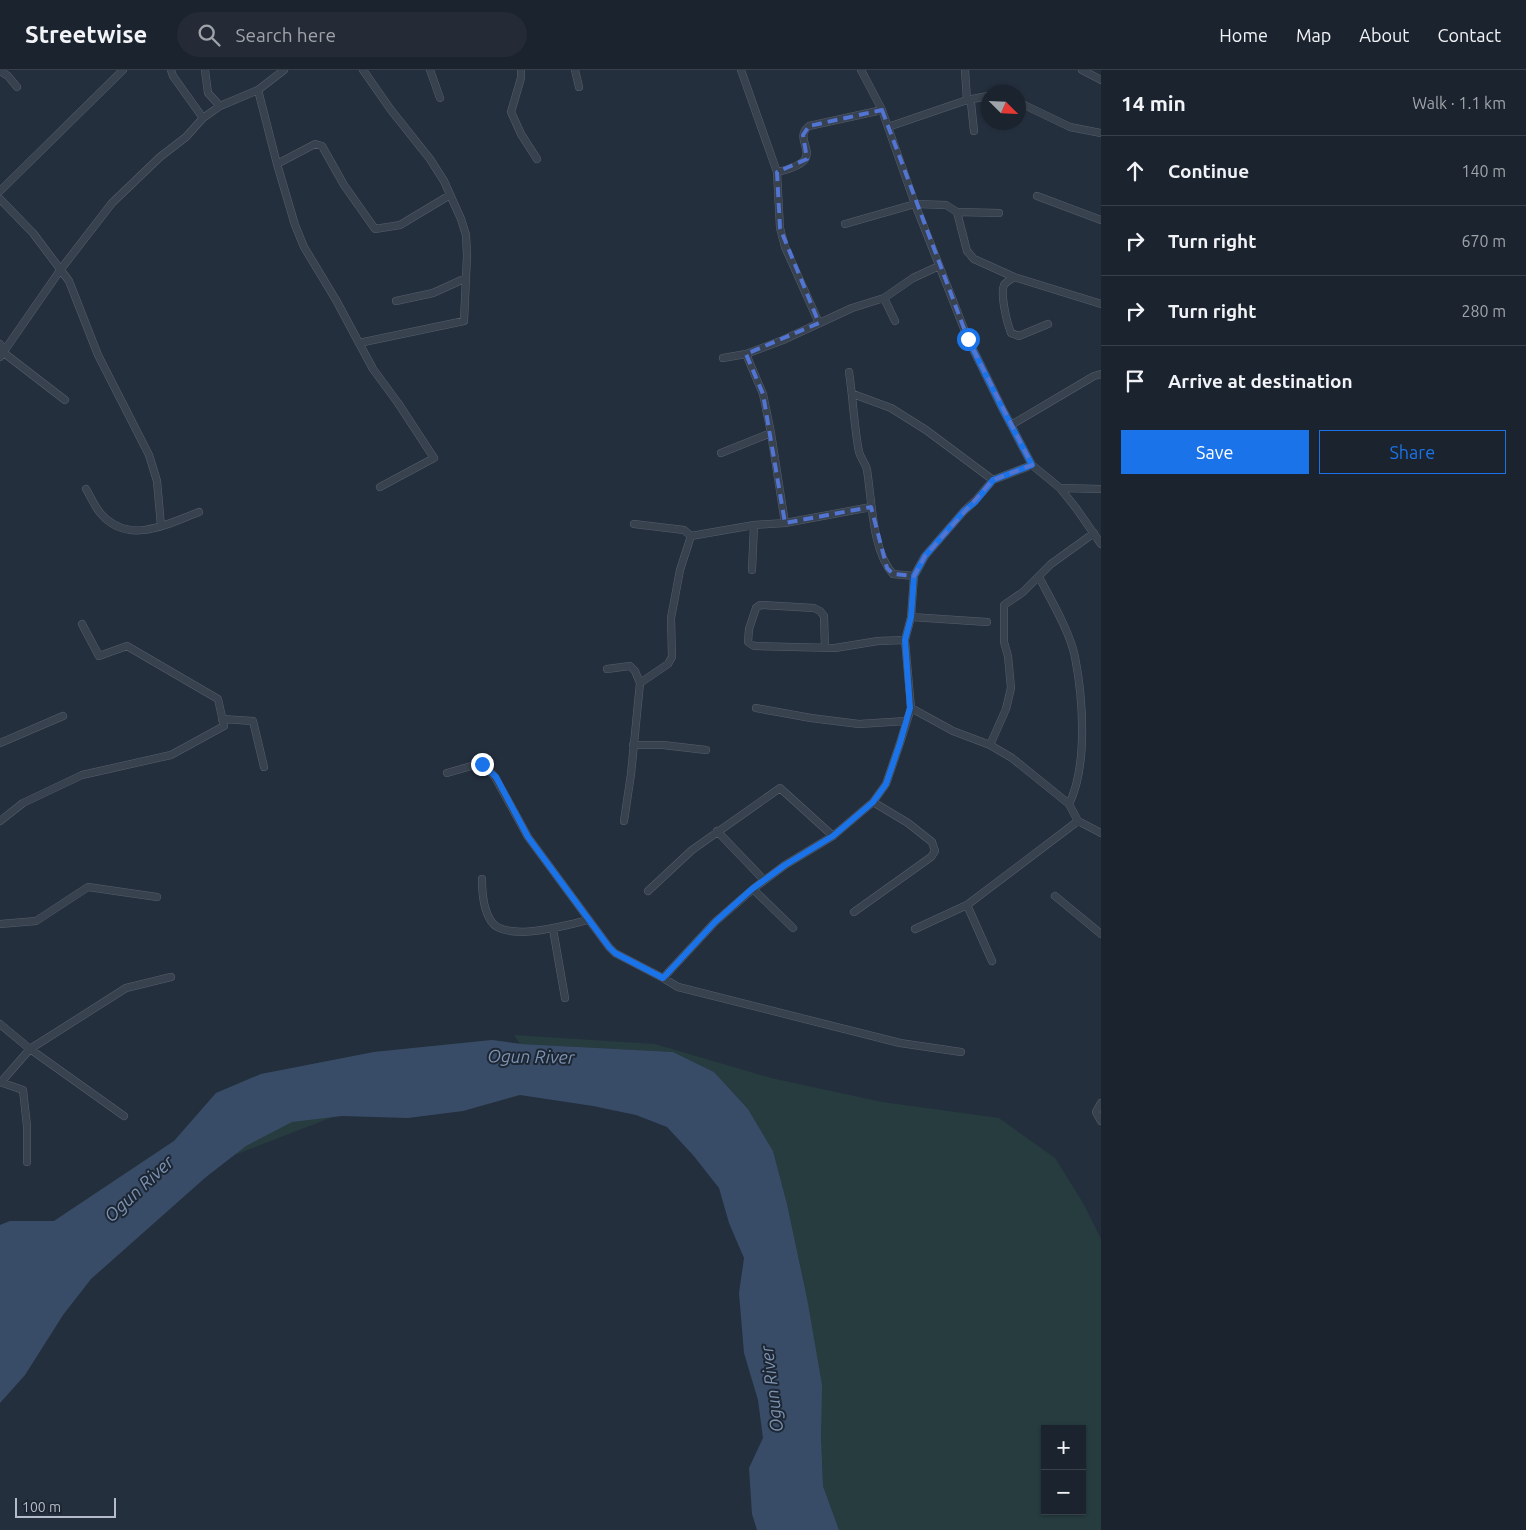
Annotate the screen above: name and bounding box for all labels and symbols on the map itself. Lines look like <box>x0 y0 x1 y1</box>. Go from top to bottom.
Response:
north arrow <box>981 85 1026 130</box>
route start <box>957 328 980 351</box>
route end <box>471 753 494 776</box>
water label: Ogun River <box>487 1045 576 1067</box>
water label: Ogun River <box>100 1150 178 1225</box>
water label: Ogun River <box>756 1343 786 1434</box>
scale bar <box>15 1495 116 1518</box>

